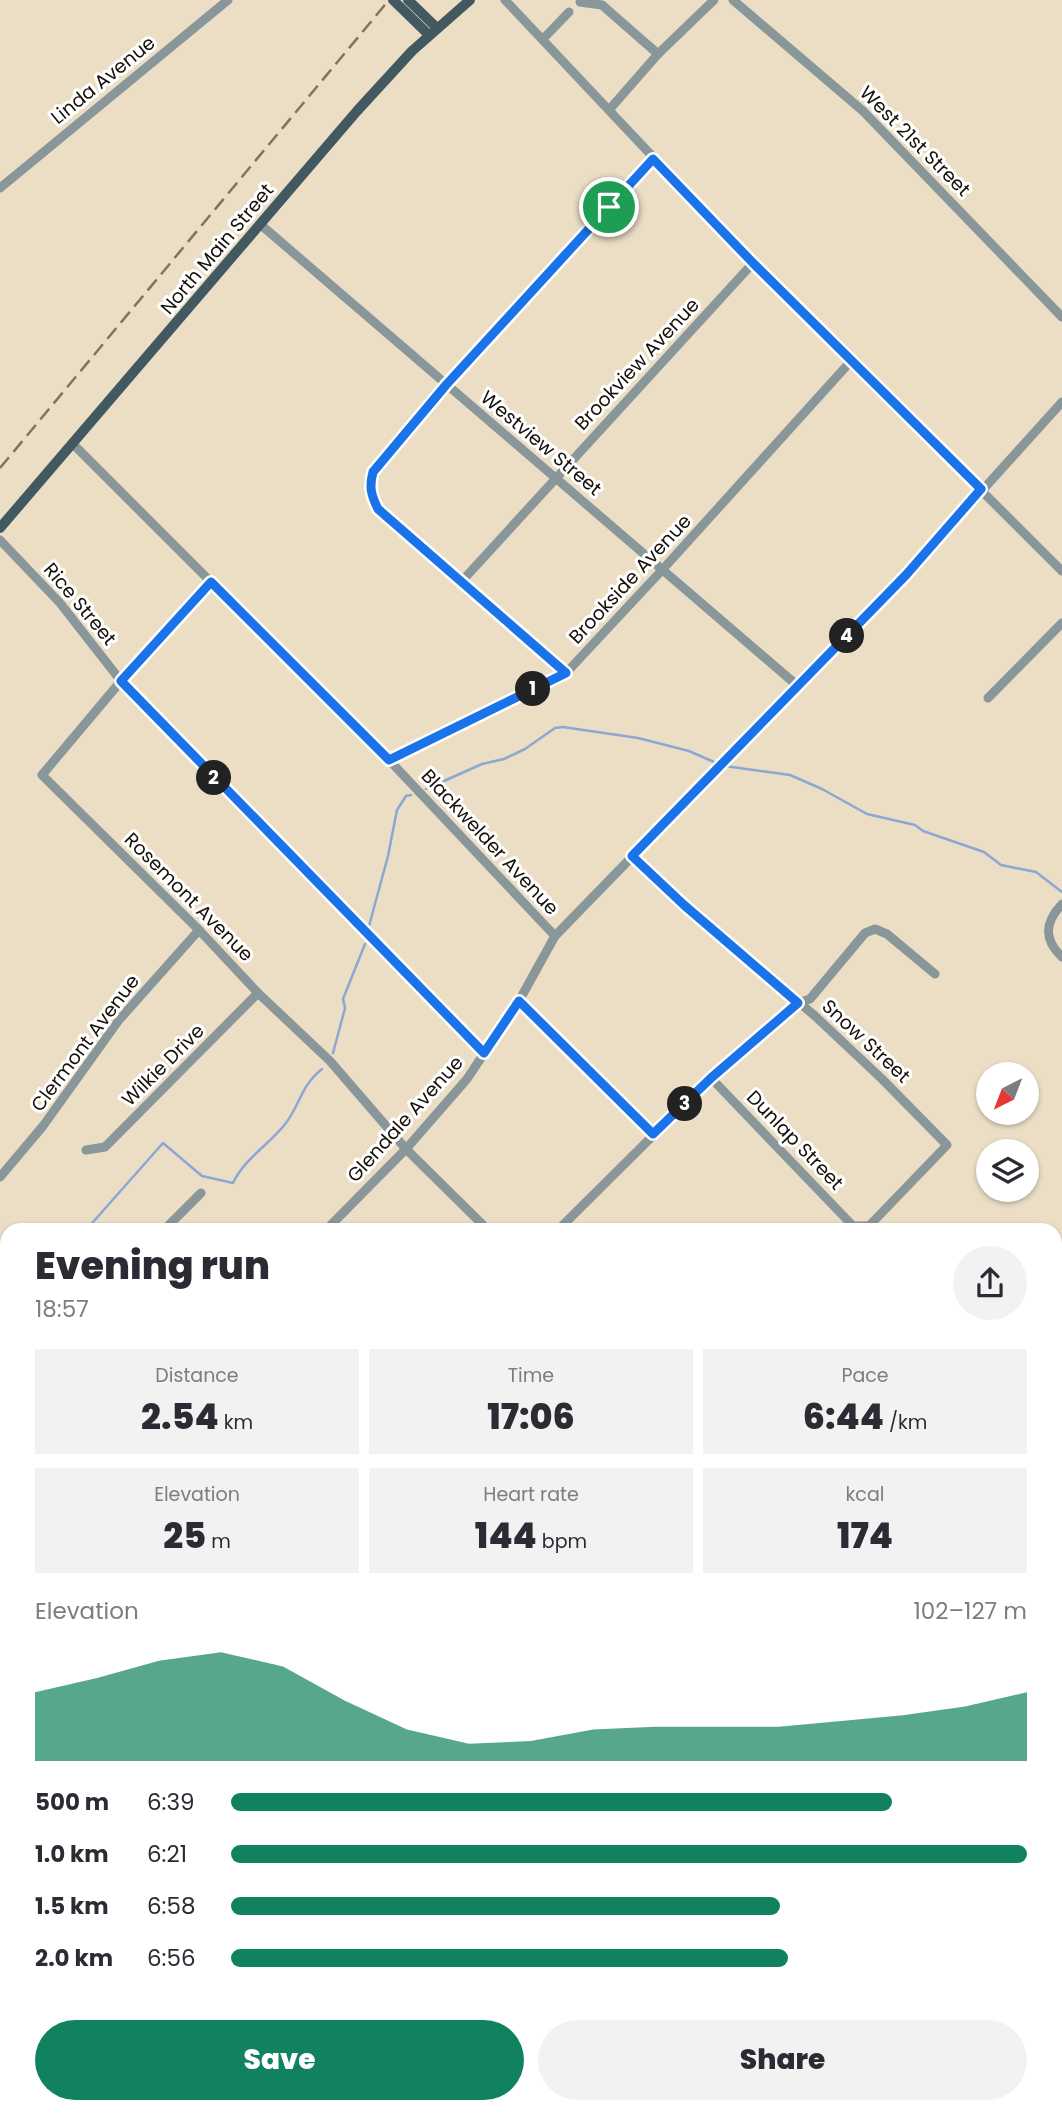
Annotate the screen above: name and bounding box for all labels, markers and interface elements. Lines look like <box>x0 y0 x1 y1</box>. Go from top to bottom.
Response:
street label: Linda Avenue <box>45 29 161 131</box>
street label: West 21st Street <box>854 80 976 202</box>
pin <box>579 177 639 237</box>
street label: North Main Street <box>154 178 280 320</box>
icon: arrive <box>590 188 628 226</box>
street label: Brookview Avenue <box>568 292 706 436</box>
street label: Westview Street <box>475 384 607 502</box>
street label: Brookside Avenue <box>563 508 697 650</box>
street label: Rice Street <box>37 557 123 651</box>
pin: 4 <box>830 618 864 654</box>
text: 4 <box>840 622 853 649</box>
pin: 1 <box>516 672 550 706</box>
text: 1 <box>529 675 536 702</box>
pin: 2 <box>196 760 232 796</box>
street label: Blackwelder Avenue <box>415 763 565 921</box>
text: 2 <box>208 764 219 791</box>
street label: Rosemont Avenue <box>118 826 260 968</box>
street label: Clermont Avenue <box>24 969 146 1117</box>
street label: Snow Street <box>816 993 916 1089</box>
street label: Wilkie Drive <box>116 1018 210 1112</box>
street label: Glendale Avenue <box>341 1050 469 1188</box>
north arrow <box>976 1062 1040 1125</box>
map controls <box>976 1062 1039 1202</box>
street label: Dunlap Street <box>741 1084 850 1196</box>
pin: 3 <box>668 1086 702 1122</box>
text: 3 <box>679 1090 690 1117</box>
button: layers <box>976 1139 1039 1202</box>
text: Evening run <box>35 1239 270 1292</box>
button: share <box>953 1246 1027 1320</box>
text: 18:57 <box>35 1293 89 1325</box>
text: Distance <box>155 1362 239 1389</box>
text: Time <box>508 1362 554 1389</box>
text: Pace <box>841 1362 889 1389</box>
text: 2.54 <box>141 1392 219 1441</box>
text: 17:06 <box>487 1392 575 1441</box>
text: 6:44 <box>803 1392 884 1441</box>
text: km <box>219 1409 253 1436</box>
text: /km <box>884 1409 927 1436</box>
text: Elevation <box>154 1481 240 1508</box>
text: Heart rate <box>483 1481 579 1508</box>
text: kcal <box>846 1481 884 1508</box>
text: 25 <box>163 1511 206 1560</box>
text: 144 <box>475 1511 537 1560</box>
text: 174 <box>837 1511 893 1560</box>
text: m <box>206 1528 231 1555</box>
text: bpm <box>537 1528 587 1555</box>
text: Elevation <box>35 1595 139 1627</box>
text: 102–127 m <box>913 1595 1027 1627</box>
text: 500 m <box>35 1786 109 1818</box>
text: 6:39 <box>147 1786 195 1818</box>
text: 1.0 km <box>35 1838 109 1870</box>
text: 6:21 <box>147 1838 187 1870</box>
text: 1.5 km <box>35 1890 109 1922</box>
text: 6:58 <box>147 1890 195 1922</box>
text: 2.0 km <box>35 1942 113 1974</box>
text: 6:56 <box>147 1942 196 1974</box>
button: Save <box>35 2020 524 2100</box>
button: Share <box>538 2020 1027 2100</box>

